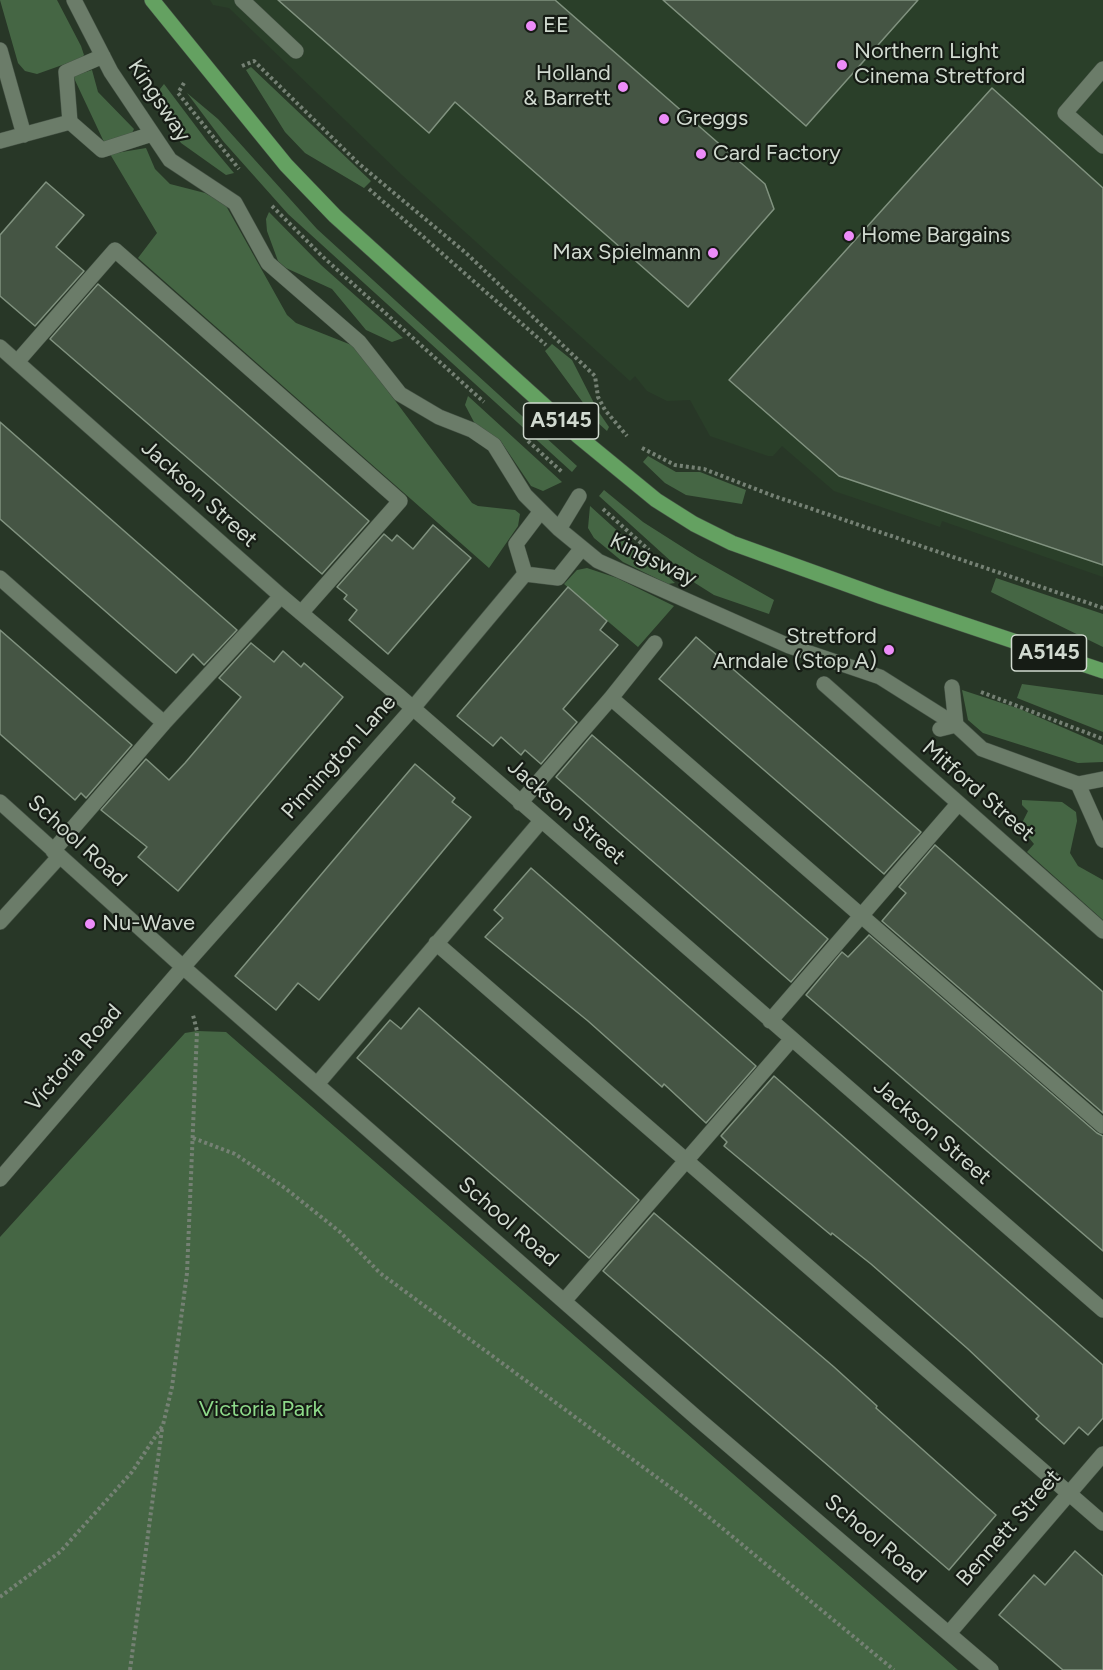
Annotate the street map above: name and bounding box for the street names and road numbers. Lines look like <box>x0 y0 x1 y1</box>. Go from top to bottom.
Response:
street label: Kingsway <box>122 55 196 147</box>
road number: A5145 <box>524 403 598 439</box>
street label: Jackson Street <box>135 435 263 553</box>
street label: Kingsway <box>605 528 701 592</box>
road number: A5145 <box>1012 635 1086 671</box>
street label: Pinnington Lane <box>276 689 402 825</box>
street label: Mitford Street <box>916 735 1040 847</box>
street label: Jackson Street <box>502 754 630 870</box>
street label: School Road <box>22 790 132 892</box>
street label: Victoria Road <box>20 999 128 1117</box>
street label: Jackson Street <box>868 1074 996 1190</box>
street label: School Road <box>453 1171 563 1273</box>
street label: Bennett Street <box>951 1464 1067 1592</box>
street label: School Road <box>819 1489 931 1589</box>

